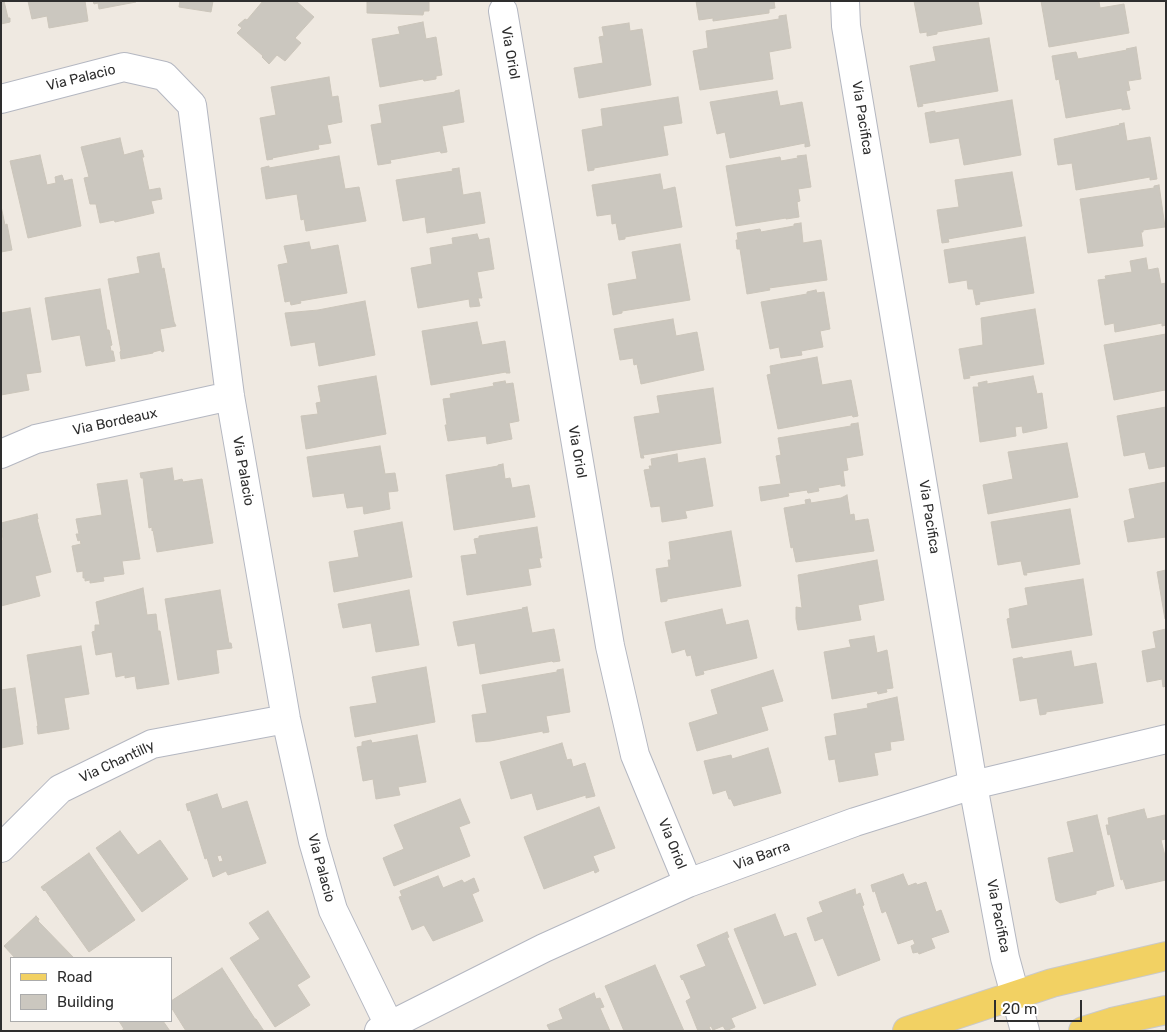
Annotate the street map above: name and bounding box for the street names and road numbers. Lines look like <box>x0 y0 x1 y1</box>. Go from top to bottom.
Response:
street label: Via Oriol <box>497 25 523 81</box>
street label: Via Palacio <box>45 61 117 95</box>
street label: Via Pacifica <box>848 80 876 156</box>
street label: Via Bordeaux <box>71 405 159 439</box>
street label: Via Oriol <box>564 424 590 480</box>
street label: Via Palacio <box>229 435 257 507</box>
street label: Via Pacifica <box>915 479 943 555</box>
street label: Via Chantilly <box>77 737 157 787</box>
street label: Via Oriol <box>654 816 690 872</box>
street label: Via Palacio <box>304 832 338 904</box>
street label: Via Barra <box>731 838 793 874</box>
street label: Via Pacifica <box>983 878 1013 954</box>

